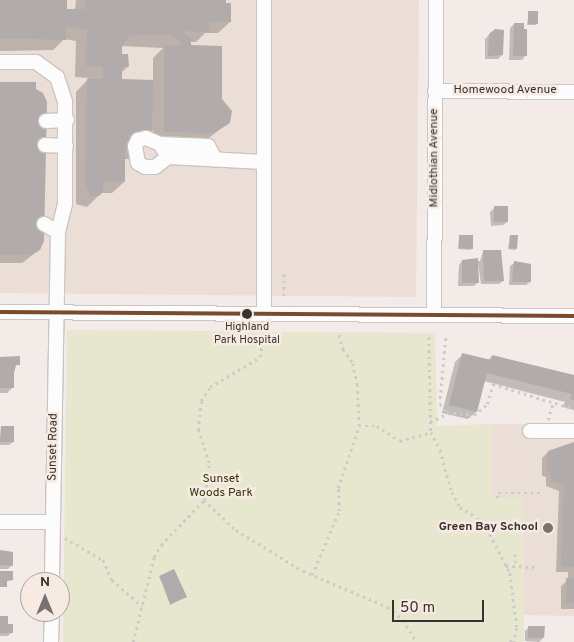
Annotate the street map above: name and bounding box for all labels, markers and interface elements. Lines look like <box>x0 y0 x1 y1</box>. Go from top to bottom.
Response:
street label: Homewood Avenue <box>453 84 557 98</box>
street label: Midlothian Avenue <box>428 108 442 208</box>
marker: Highland Park Hospital <box>242 309 252 319</box>
place label: Highland Park Hospital <box>214 321 280 347</box>
street label: Sunset Road <box>46 413 62 481</box>
park label: Sunset Woods Park <box>189 473 253 501</box>
place label: Green Bay School <box>439 521 538 535</box>
marker: Green Bay School <box>542 522 554 534</box>
north arrow <box>20 572 70 622</box>
text: N <box>40 574 50 591</box>
scale bar <box>394 590 486 622</box>
text: 50 m <box>400 599 435 618</box>

